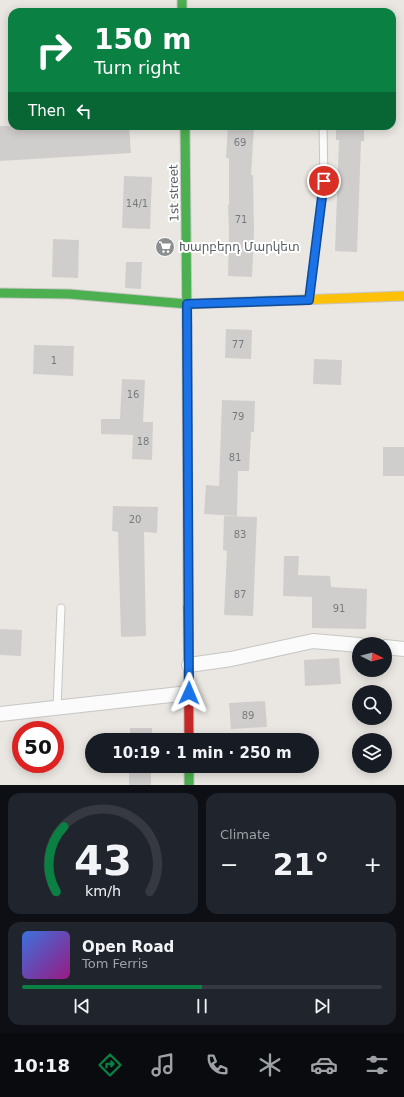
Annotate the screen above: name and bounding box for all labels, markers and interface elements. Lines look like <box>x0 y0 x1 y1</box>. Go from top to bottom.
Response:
text: 150 m <box>94 23 191 56</box>
icon: right <box>28 24 80 76</box>
text: Turn right <box>94 57 180 78</box>
icon: left <box>73 100 95 122</box>
text: Then <box>28 102 65 120</box>
house number: 69 <box>234 137 246 148</box>
street label: 1st street <box>166 164 182 222</box>
pin <box>307 164 341 198</box>
icon: arrive <box>313 170 335 192</box>
house number: 14/1 <box>126 198 148 209</box>
house number: 71 <box>235 214 247 225</box>
supermarket icon: Խարբերդ Մարկետ <box>154 236 176 258</box>
place label: Խարբերդ Մարկետ <box>179 240 300 254</box>
house number: 77 <box>232 339 244 350</box>
house number: 1 <box>51 355 57 366</box>
house number: 16 <box>127 389 139 400</box>
house number: 79 <box>232 411 244 422</box>
house number: 18 <box>137 436 149 447</box>
house number: 81 <box>229 452 241 463</box>
house number: 20 <box>129 514 141 525</box>
house number: 83 <box>234 529 246 540</box>
house number: 87 <box>234 589 246 600</box>
house number: 91 <box>333 603 345 614</box>
north arrow <box>352 637 392 677</box>
map controls <box>352 637 392 773</box>
position arrow <box>168 672 210 714</box>
button: search <box>352 685 392 725</box>
house number: 89 <box>242 710 254 721</box>
speed limit sign: 50 <box>12 721 64 773</box>
button: layers <box>352 733 392 773</box>
text: 10:19 · 1 min · 250 m <box>112 744 292 762</box>
text: Climate <box>220 827 270 842</box>
text: 43 <box>74 835 132 884</box>
text: 21° <box>273 847 329 882</box>
text: − <box>220 852 238 877</box>
text: + <box>364 852 382 877</box>
text: km/h <box>85 882 121 898</box>
text: Open Road <box>82 938 174 956</box>
text: Tom Ferris <box>82 956 148 971</box>
icon: previous <box>71 995 93 1017</box>
icon: pause <box>191 995 213 1017</box>
icon: next <box>311 995 333 1017</box>
icon: directions <box>96 1051 124 1079</box>
icon: music <box>149 1051 177 1079</box>
icon: phone <box>203 1051 231 1079</box>
icon: climate <box>256 1051 284 1079</box>
icon: car <box>310 1051 338 1079</box>
icon: filters <box>363 1051 391 1079</box>
text: 10:18 <box>13 1055 70 1076</box>

